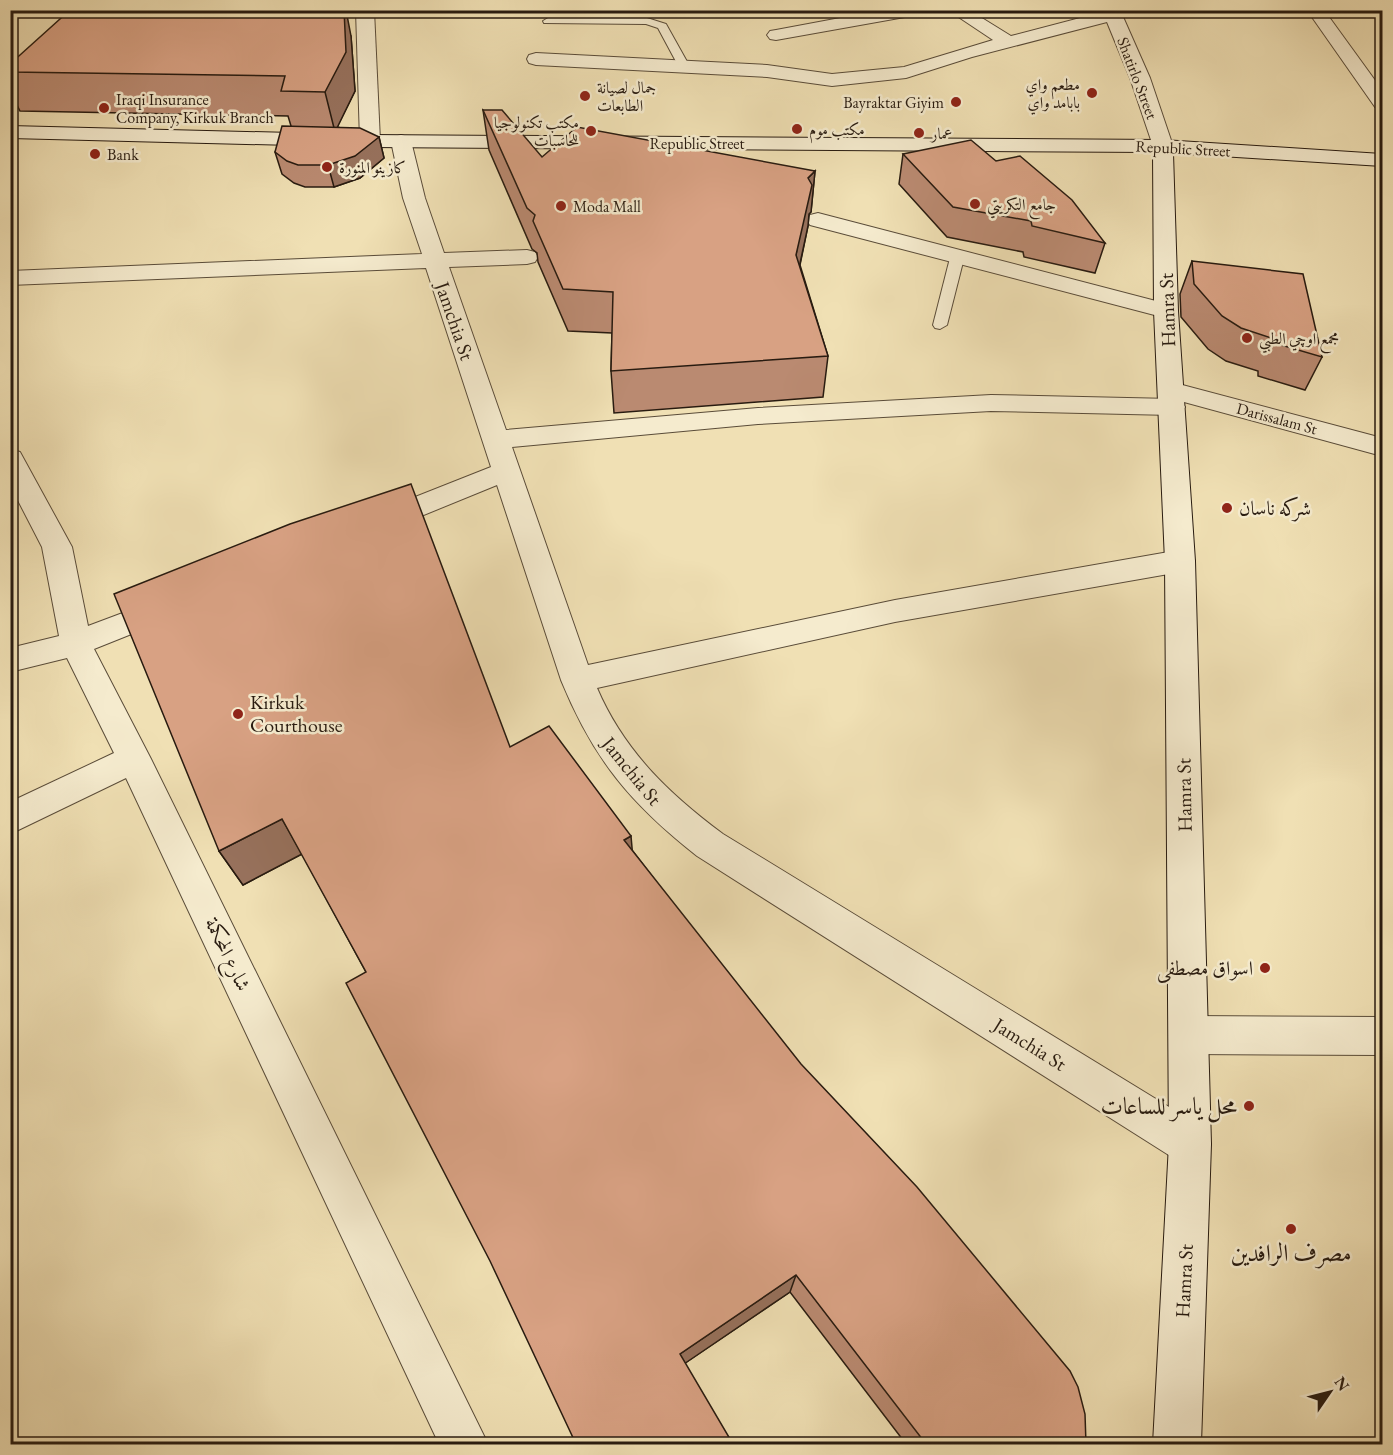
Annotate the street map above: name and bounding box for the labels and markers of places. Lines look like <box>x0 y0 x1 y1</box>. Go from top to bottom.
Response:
place label: مطعم واي بابامد واي <box>1025 74 1080 115</box>
place label: جمال لصيانة الطابعات <box>597 77 656 116</box>
marker: مطعم واي بابامد واي <box>1085 86 1099 100</box>
place label: Iraqi Insurance Company, Kirkuk Branch <box>116 89 274 128</box>
marker: جمال لصيانة الطابعات <box>578 89 592 103</box>
place label: Bayraktar Giyim <box>843 92 945 113</box>
marker: Bayraktar Giyim <box>949 95 963 109</box>
marker: Iraqi Insurance Company, Kirkuk Branch <box>97 101 111 115</box>
place label: مكتب تكنولوجيا للحاسبات <box>494 112 579 151</box>
place label: مكتب موم <box>809 119 865 144</box>
marker: مكتب موم <box>790 122 804 136</box>
place label: عمار <box>929 123 952 144</box>
marker: مكتب تكنولوجيا للحاسبات <box>584 124 598 138</box>
marker: عمار <box>912 126 926 140</box>
place label: Bank <box>107 144 139 165</box>
marker: Bank <box>88 147 102 161</box>
place label: كازينو المنورة <box>339 157 406 178</box>
marker: كازينو المنورة <box>320 160 334 174</box>
place label: جامع التكريتي <box>987 194 1056 220</box>
place label: Moda Mall <box>573 196 641 217</box>
marker: جامع التكريتي <box>968 197 982 211</box>
marker: Moda Mall <box>554 199 568 213</box>
place label: مجمع اوچي الطبي <box>1259 328 1339 354</box>
marker: مجمع اوچي الطبي <box>1240 331 1254 345</box>
place label: شرکە ناسان <box>1239 495 1311 522</box>
marker: شرکە ناسان <box>1220 501 1234 515</box>
place label: Kirkuk Courthouse <box>250 689 343 738</box>
marker: Kirkuk Courthouse <box>231 707 245 721</box>
place label: اسواق مصطفى <box>1157 955 1253 983</box>
marker: اسواق مصطفى <box>1258 961 1272 975</box>
place label: محل ياسر للساعات <box>1101 1090 1237 1123</box>
marker: محل ياسر للساعات <box>1242 1099 1256 1113</box>
marker: مصرف الرافدين <box>1284 1222 1298 1236</box>
place label: مصرف الرافدين <box>1230 1237 1352 1269</box>

